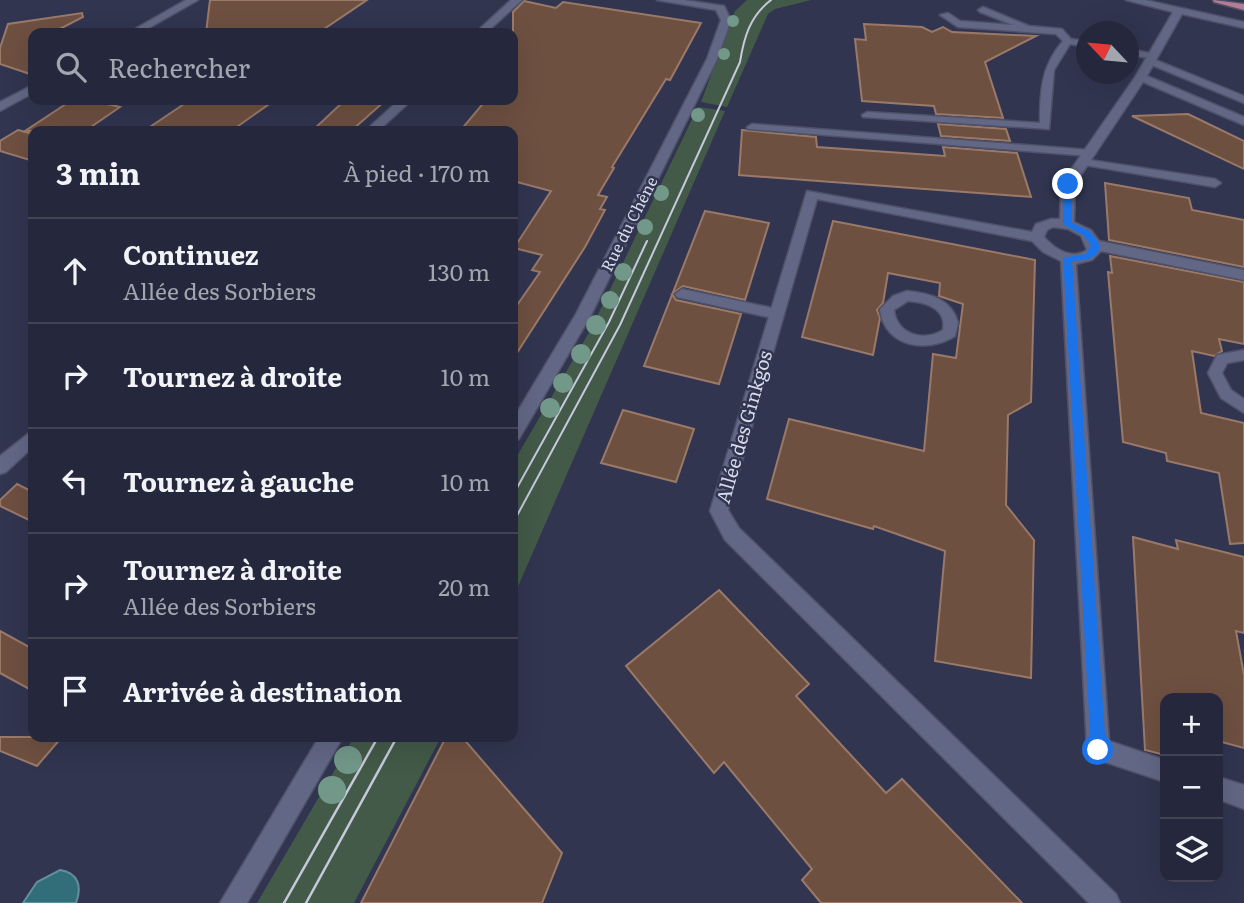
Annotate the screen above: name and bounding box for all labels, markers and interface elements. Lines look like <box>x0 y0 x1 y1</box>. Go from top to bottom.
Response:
north arrow <box>1076 21 1139 84</box>
search box <box>28 28 518 105</box>
text: Rechercher <box>108 47 250 86</box>
icon: search <box>52 48 90 86</box>
text: 3 min <box>56 150 140 194</box>
text: À pied · 170 m <box>343 155 490 189</box>
route end <box>1052 168 1083 199</box>
street label: Rue du Chêne <box>594 172 662 275</box>
text: Continuez <box>123 234 259 273</box>
icon: ahead <box>56 252 94 290</box>
text: 130 m <box>428 254 490 288</box>
text: Allée des Sorbiers <box>123 273 316 307</box>
street label: Allée des Ginkgos <box>708 347 778 506</box>
text: Tournez à droite <box>123 356 342 395</box>
icon: right <box>56 357 94 395</box>
text: 10 m <box>440 359 490 393</box>
text: Tournez à gauche <box>123 461 354 500</box>
icon: left <box>56 462 94 500</box>
text: 10 m <box>440 464 490 498</box>
text: Tournez à droite <box>123 549 342 588</box>
icon: right <box>56 567 94 605</box>
text: 20 m <box>438 569 490 603</box>
text: Allée des Sorbiers <box>123 588 316 622</box>
text: Arrivée à destination <box>123 671 402 710</box>
icon: arrive <box>56 672 94 710</box>
map controls <box>1160 693 1223 882</box>
button: + <box>1160 693 1223 756</box>
route start <box>1082 734 1113 765</box>
button: − <box>1160 756 1223 819</box>
button: layers <box>1160 819 1223 882</box>

